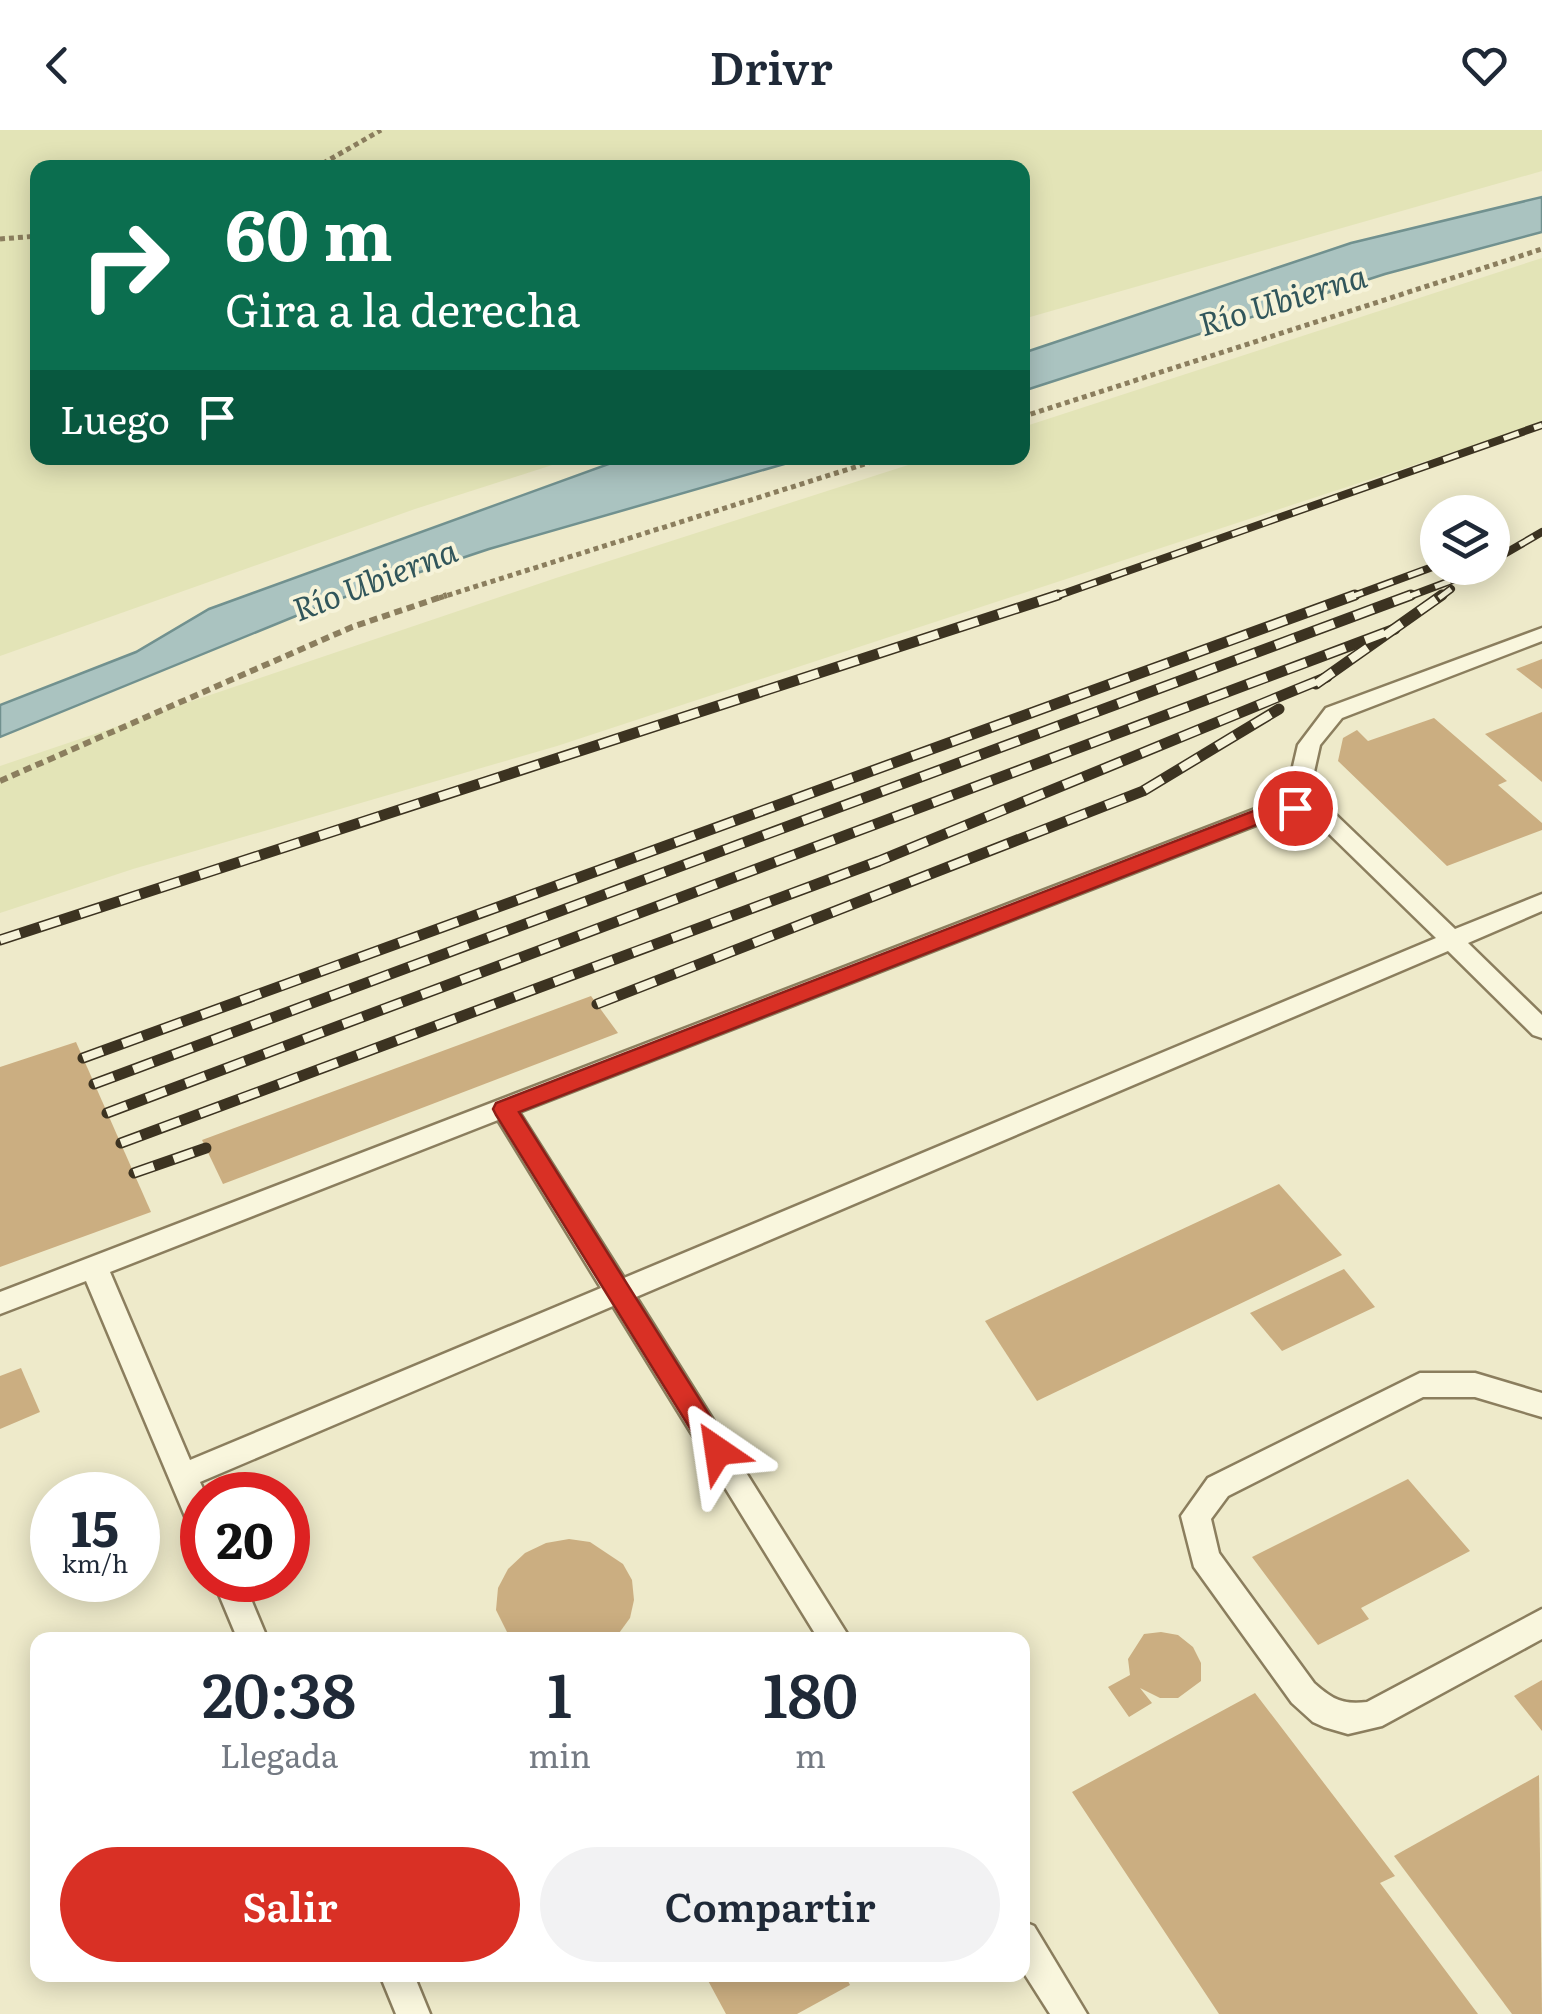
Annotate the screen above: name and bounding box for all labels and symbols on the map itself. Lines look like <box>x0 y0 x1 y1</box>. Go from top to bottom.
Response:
water label: Río Ubierna <box>1192 250 1373 346</box>
water label: Río Ubierna <box>285 524 464 631</box>
pin <box>1253 766 1338 851</box>
position arrow <box>666 1399 770 1503</box>
speed limit sign: 20 <box>180 1472 310 1602</box>

